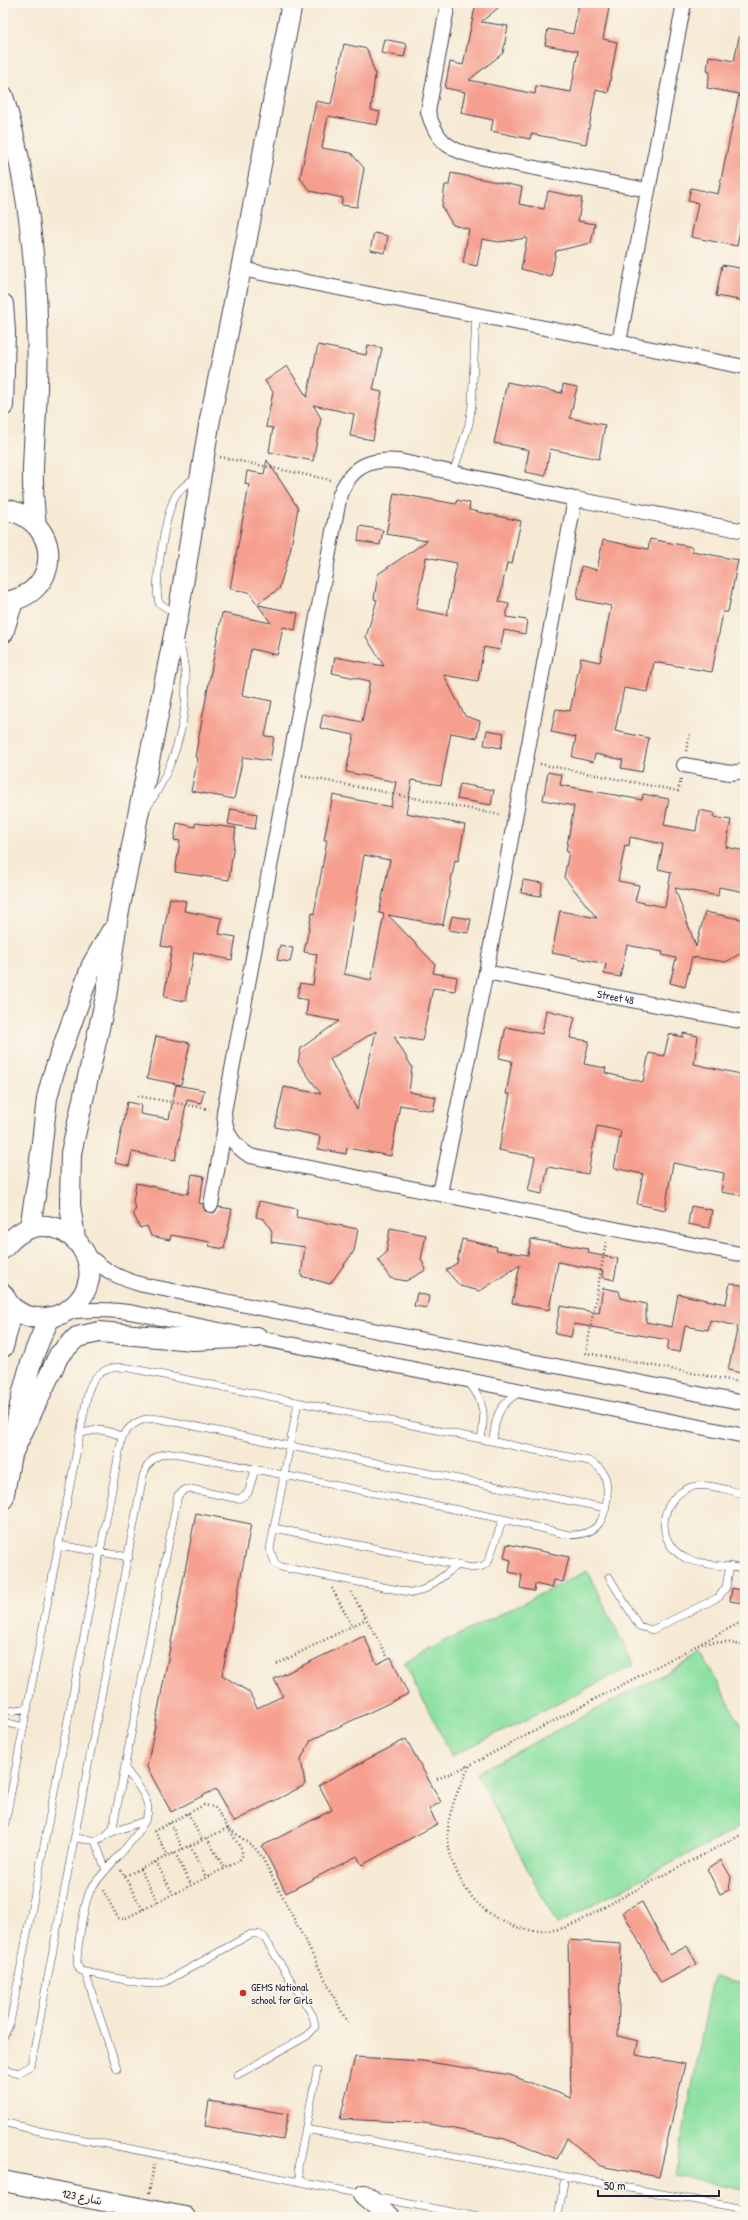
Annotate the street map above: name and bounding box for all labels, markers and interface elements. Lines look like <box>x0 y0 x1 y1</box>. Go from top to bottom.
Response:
street label: Street 48 <box>596 987 635 1007</box>
place label: GEMS National school for Girls <box>251 1980 313 2007</box>
marker: GEMS National school for Girls <box>238 1988 248 1998</box>
scale bar <box>598 2172 719 2198</box>
text: 50 m <box>604 2177 625 2194</box>
street label: شارع 123 <box>60 2186 103 2210</box>

